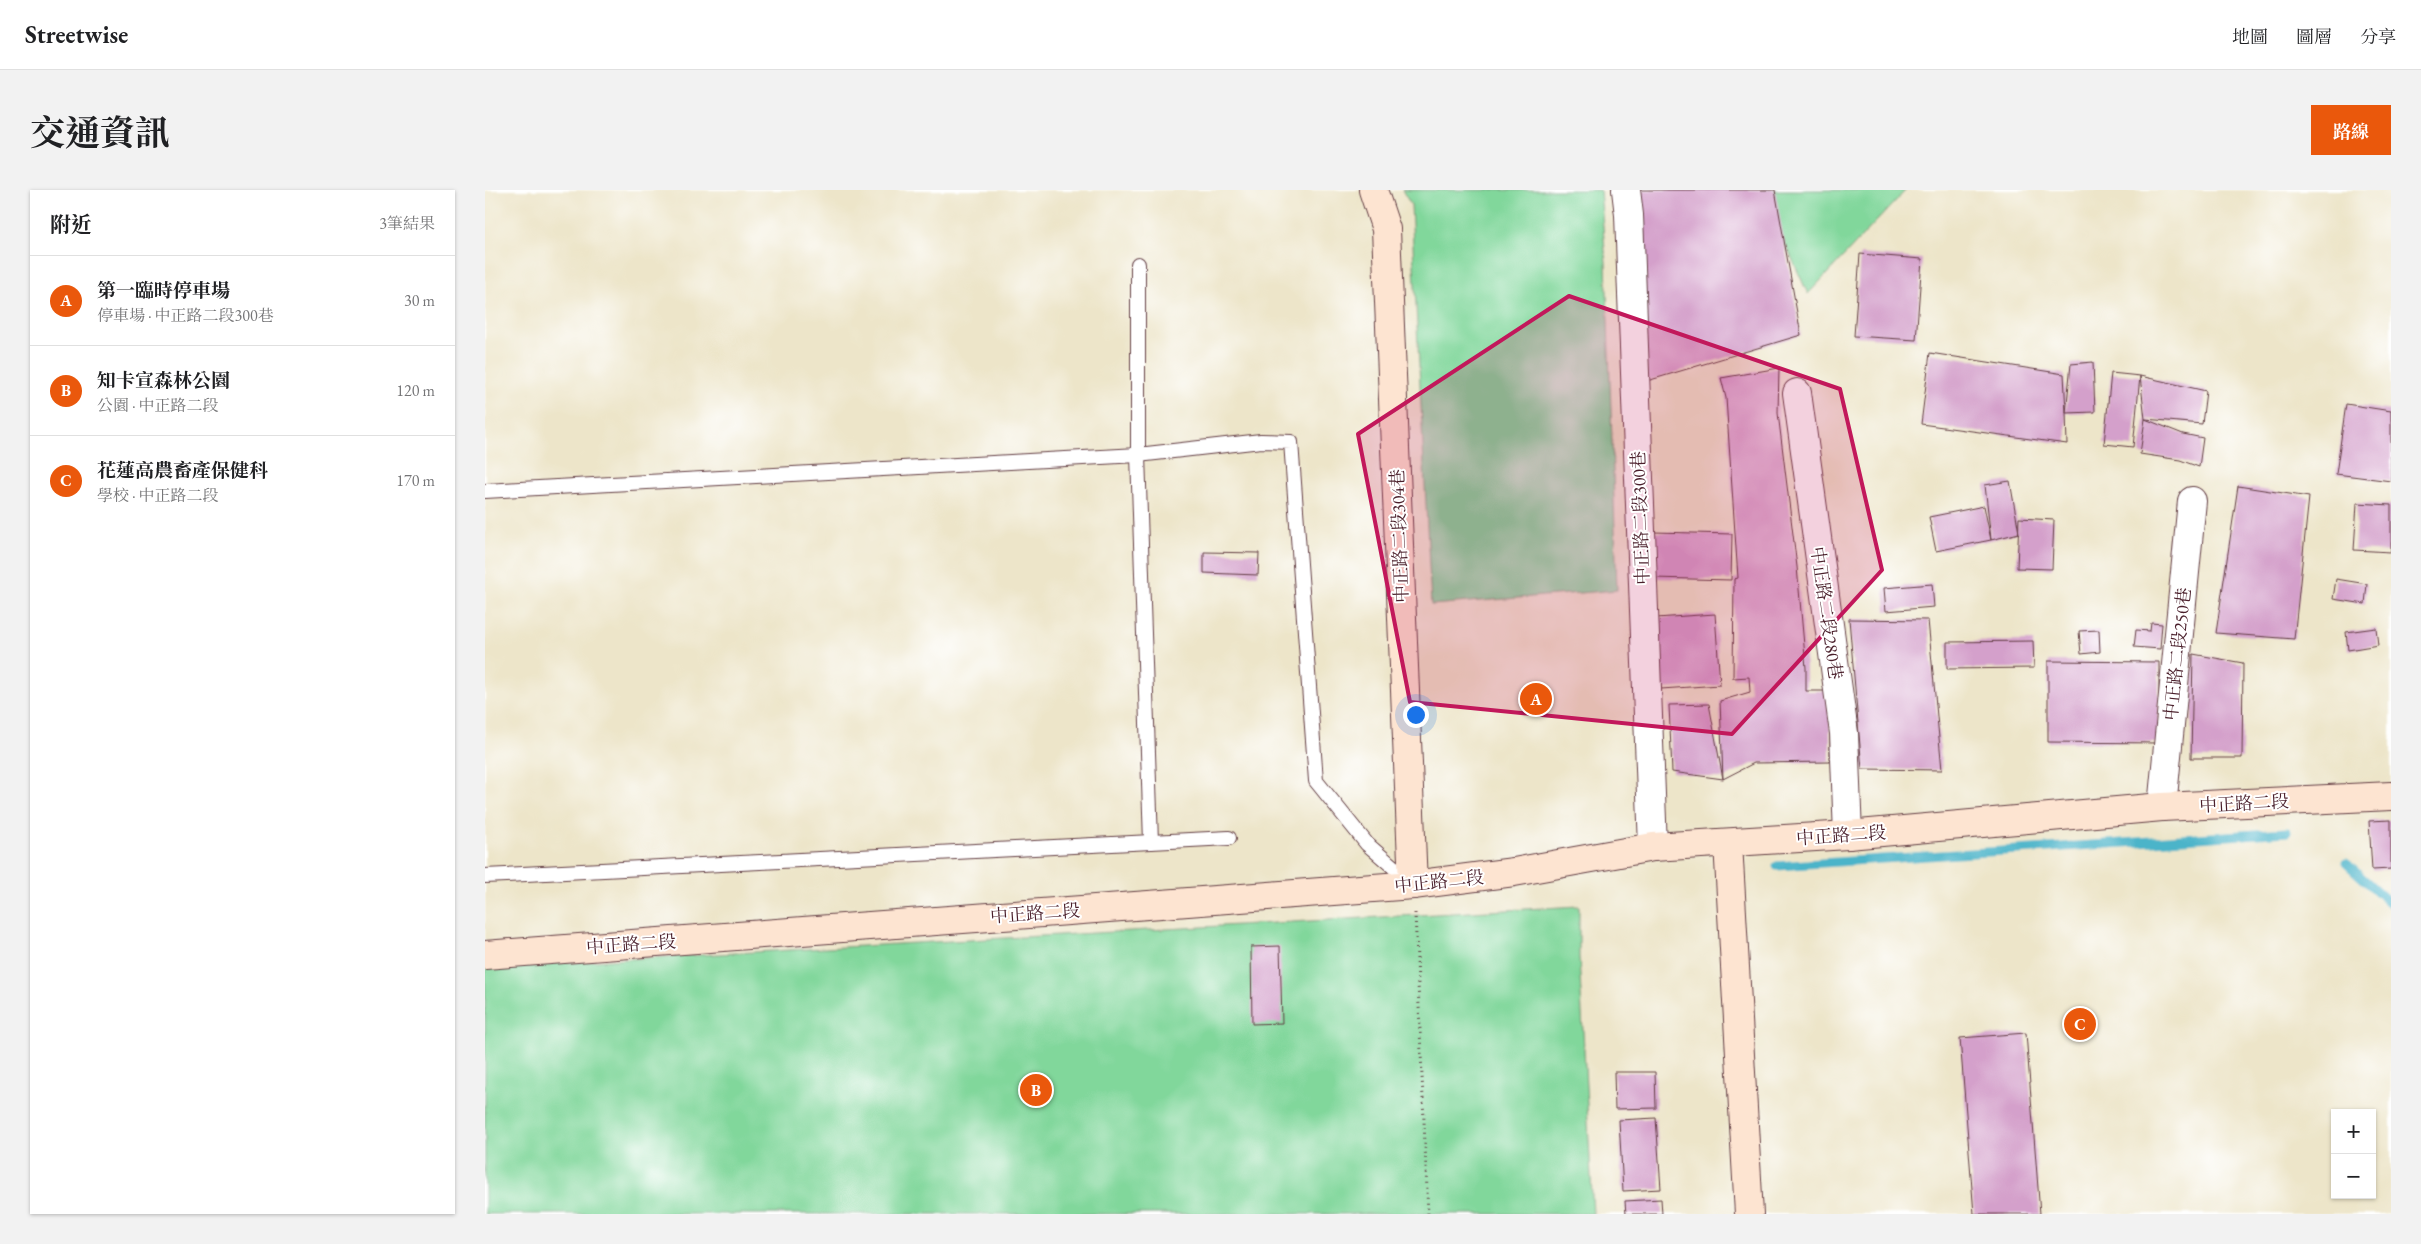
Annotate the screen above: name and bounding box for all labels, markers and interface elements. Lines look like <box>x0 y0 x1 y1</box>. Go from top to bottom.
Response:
text: Streetwise <box>25 19 128 50</box>
text: 地圖 <box>2232 25 2268 48</box>
text: 圖層 <box>2296 25 2332 48</box>
text: 分享 <box>2360 25 2396 48</box>
button: 路線 <box>2311 105 2391 155</box>
text: 交通資訊 <box>30 110 170 155</box>
text: 附近 <box>50 211 92 238</box>
text: 3筆結果 <box>379 213 435 234</box>
text: 第一臨時停車場 <box>97 278 230 303</box>
text: A <box>60 290 72 311</box>
text: 30 m <box>404 290 435 311</box>
text: 停車場 · 中正路二段300巷 <box>97 305 274 326</box>
text: 知卡宣森林公園 <box>97 368 230 393</box>
text: B <box>61 380 71 401</box>
text: 120 m <box>396 380 435 401</box>
text: 公園 · 中正路二段 <box>97 395 219 416</box>
street label: 中正路二段300巷 <box>1626 451 1654 585</box>
text: 花蓮高農畜產保健科 <box>97 458 268 483</box>
street label: 中正路二段304巷 <box>1385 469 1413 603</box>
text: C <box>60 470 72 491</box>
text: 170 m <box>396 470 435 491</box>
text: 學校 · 中正路二段 <box>97 485 219 506</box>
street label: 中正路二段280巷 <box>1806 545 1848 681</box>
street label: 中正路二段250巷 <box>2159 586 2195 722</box>
pin: A <box>1520 680 1552 718</box>
your location <box>1403 702 1429 728</box>
street label: 中正路二段 <box>2198 789 2290 817</box>
street label: 中正路二段 <box>1795 820 1887 850</box>
street label: 中正路二段 <box>1393 865 1485 897</box>
street label: 中正路二段 <box>989 898 1081 928</box>
street label: 中正路二段 <box>585 929 677 959</box>
pin: C <box>2064 1005 2096 1043</box>
pin: B <box>1020 1071 1052 1109</box>
map controls <box>2331 1109 2376 1199</box>
button: + <box>2331 1109 2376 1154</box>
button: − <box>2331 1154 2376 1199</box>

